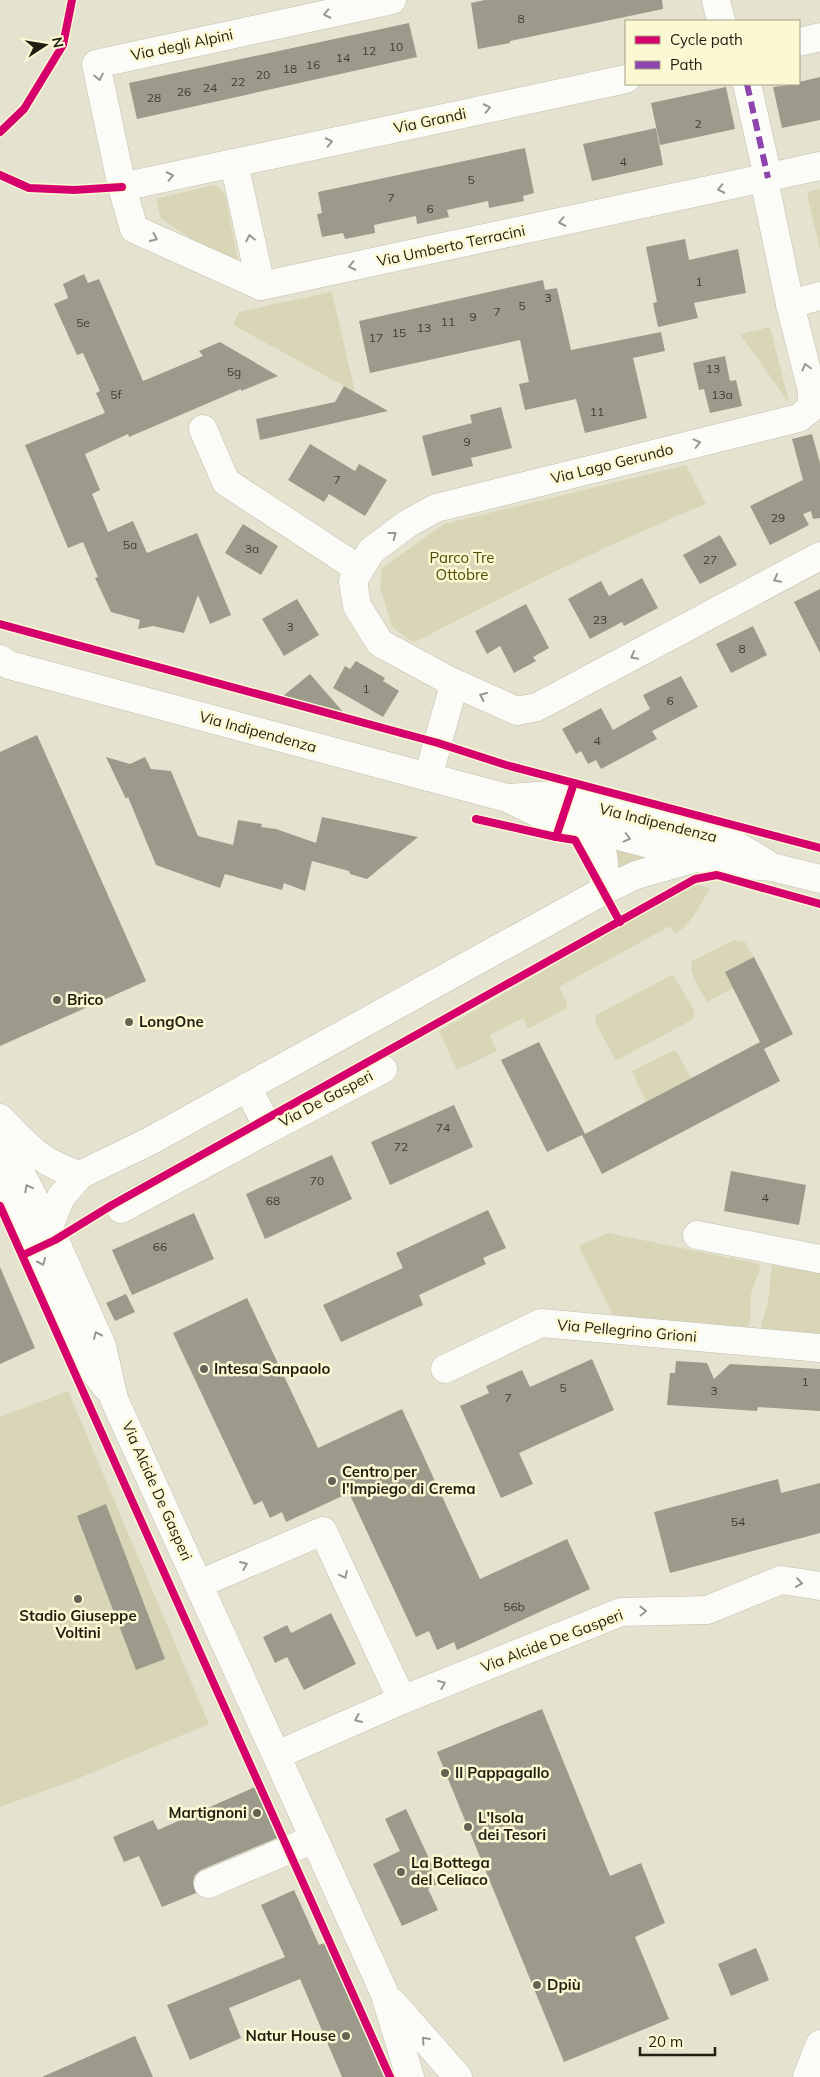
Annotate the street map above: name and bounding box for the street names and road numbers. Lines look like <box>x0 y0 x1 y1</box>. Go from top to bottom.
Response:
street label: Via degli Alpini <box>129 24 235 65</box>
street label: Via Grandi <box>392 104 468 137</box>
street label: Via Umberto Terracini <box>375 221 527 270</box>
street label: Via Lago Gerundo <box>549 439 675 488</box>
street label: Via Indipendenza <box>197 707 319 756</box>
street label: Via Indipendenza <box>597 799 719 846</box>
street label: Via De Gasperi <box>275 1066 376 1131</box>
street label: Via Pellegrino Grioni <box>556 1315 698 1346</box>
street label: Via Alcide De Gasperi <box>118 1418 197 1563</box>
street label: Via Alcide De Gasperi <box>478 1605 625 1676</box>

